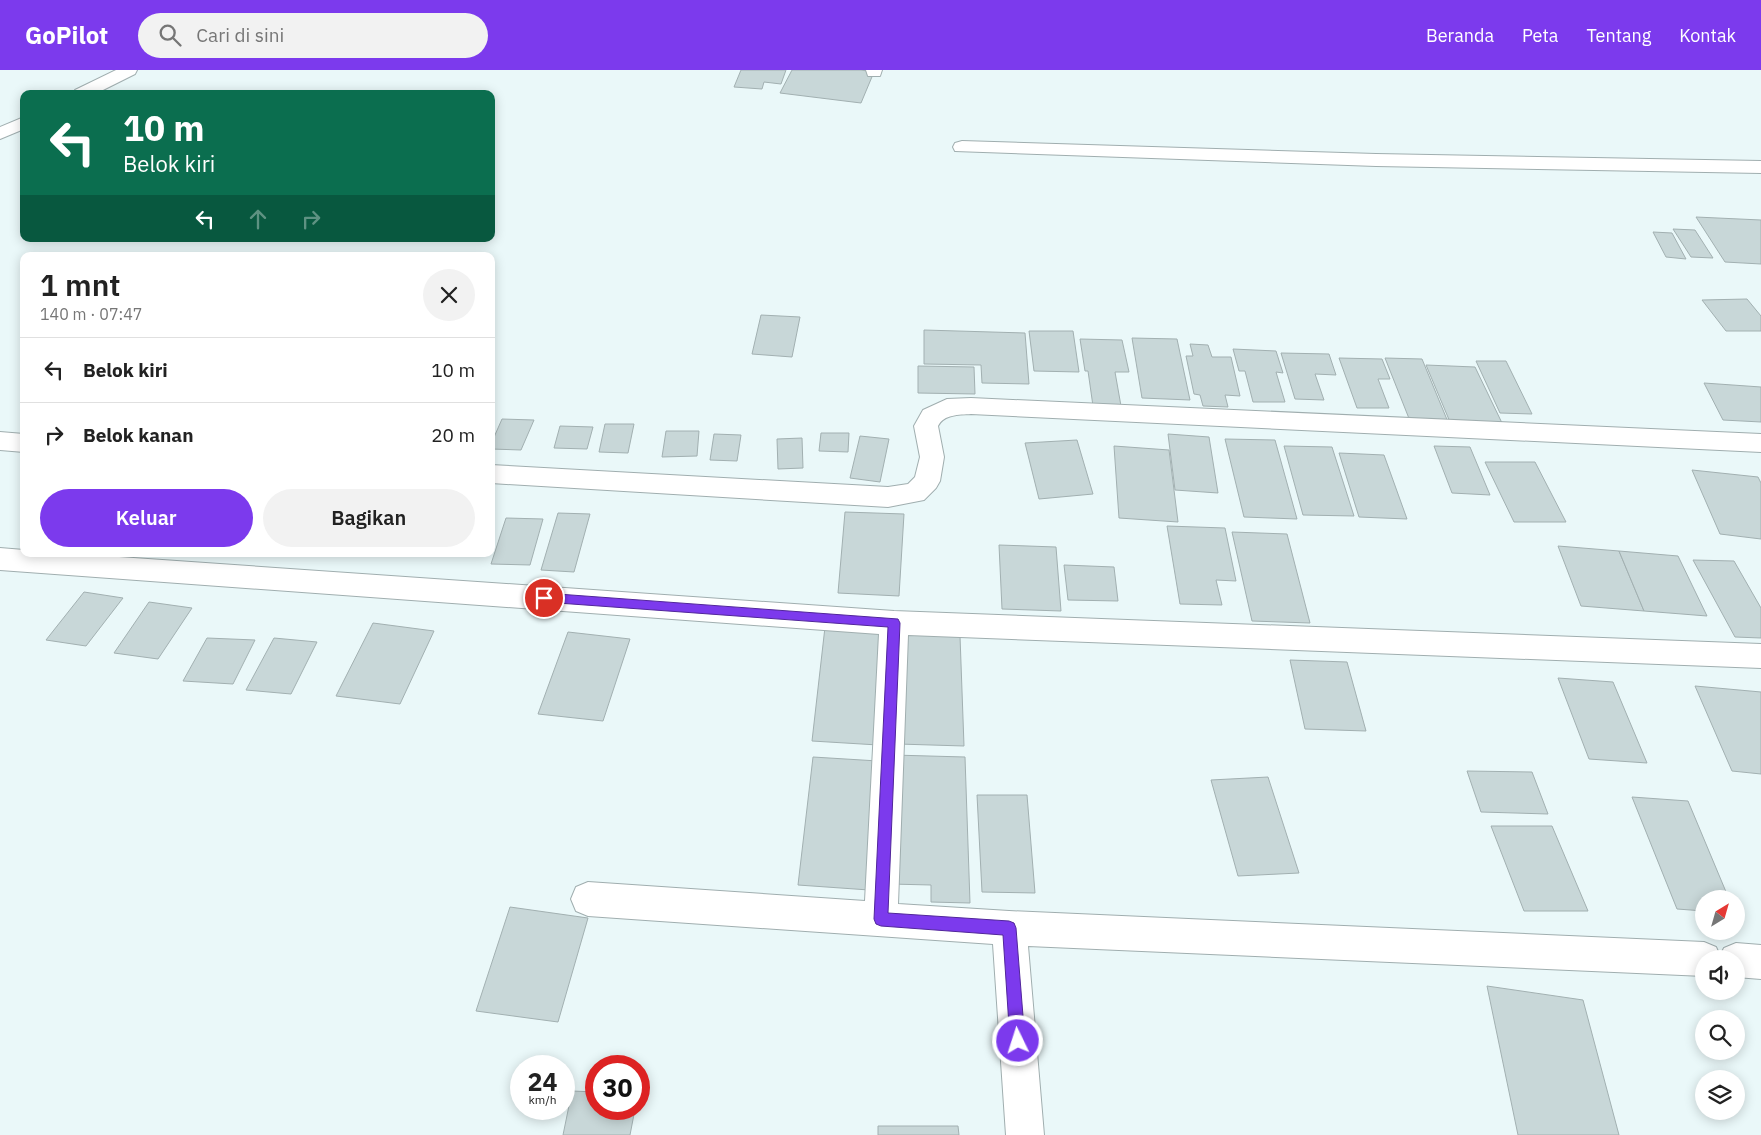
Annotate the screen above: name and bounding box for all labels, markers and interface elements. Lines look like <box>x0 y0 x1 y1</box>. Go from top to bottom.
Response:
search box <box>138 13 488 58</box>
text: GoPilot <box>25 19 108 51</box>
icon: search <box>156 21 184 49</box>
text: Cari di sini <box>196 23 284 47</box>
text: Beranda <box>1426 24 1494 47</box>
text: Peta <box>1522 24 1558 47</box>
text: Tentang <box>1586 24 1651 47</box>
text: Kontak <box>1679 24 1736 47</box>
text: 10 m <box>123 105 205 151</box>
icon: left <box>40 110 105 175</box>
text: Belok kiri <box>123 149 215 178</box>
icon: left <box>191 205 219 233</box>
icon: ahead <box>244 205 272 233</box>
icon: right <box>297 205 325 233</box>
text: 1 mnt <box>40 265 121 304</box>
button: close <box>423 269 475 321</box>
text: 140 m · 07:47 <box>40 304 142 324</box>
icon: left <box>40 356 68 384</box>
text: Belok kiri <box>83 358 168 382</box>
text: 10 m <box>431 358 475 382</box>
icon: right <box>40 421 68 449</box>
text: Belok kanan <box>83 423 194 447</box>
text: 20 m <box>431 423 475 447</box>
button: Keluar <box>40 489 253 547</box>
button: Bagikan <box>263 489 475 547</box>
pin <box>523 577 565 619</box>
icon: arrive <box>530 584 558 612</box>
north arrow <box>1695 890 1745 940</box>
map controls <box>1695 890 1745 1120</box>
button: sound <box>1695 950 1745 1000</box>
button: search <box>1695 1010 1745 1060</box>
position arrow <box>991 1014 1043 1066</box>
speed limit sign: 30 <box>585 1055 650 1120</box>
text: 24 <box>527 1065 558 1098</box>
button: layers <box>1695 1070 1745 1120</box>
text: km/h <box>528 1092 557 1107</box>

